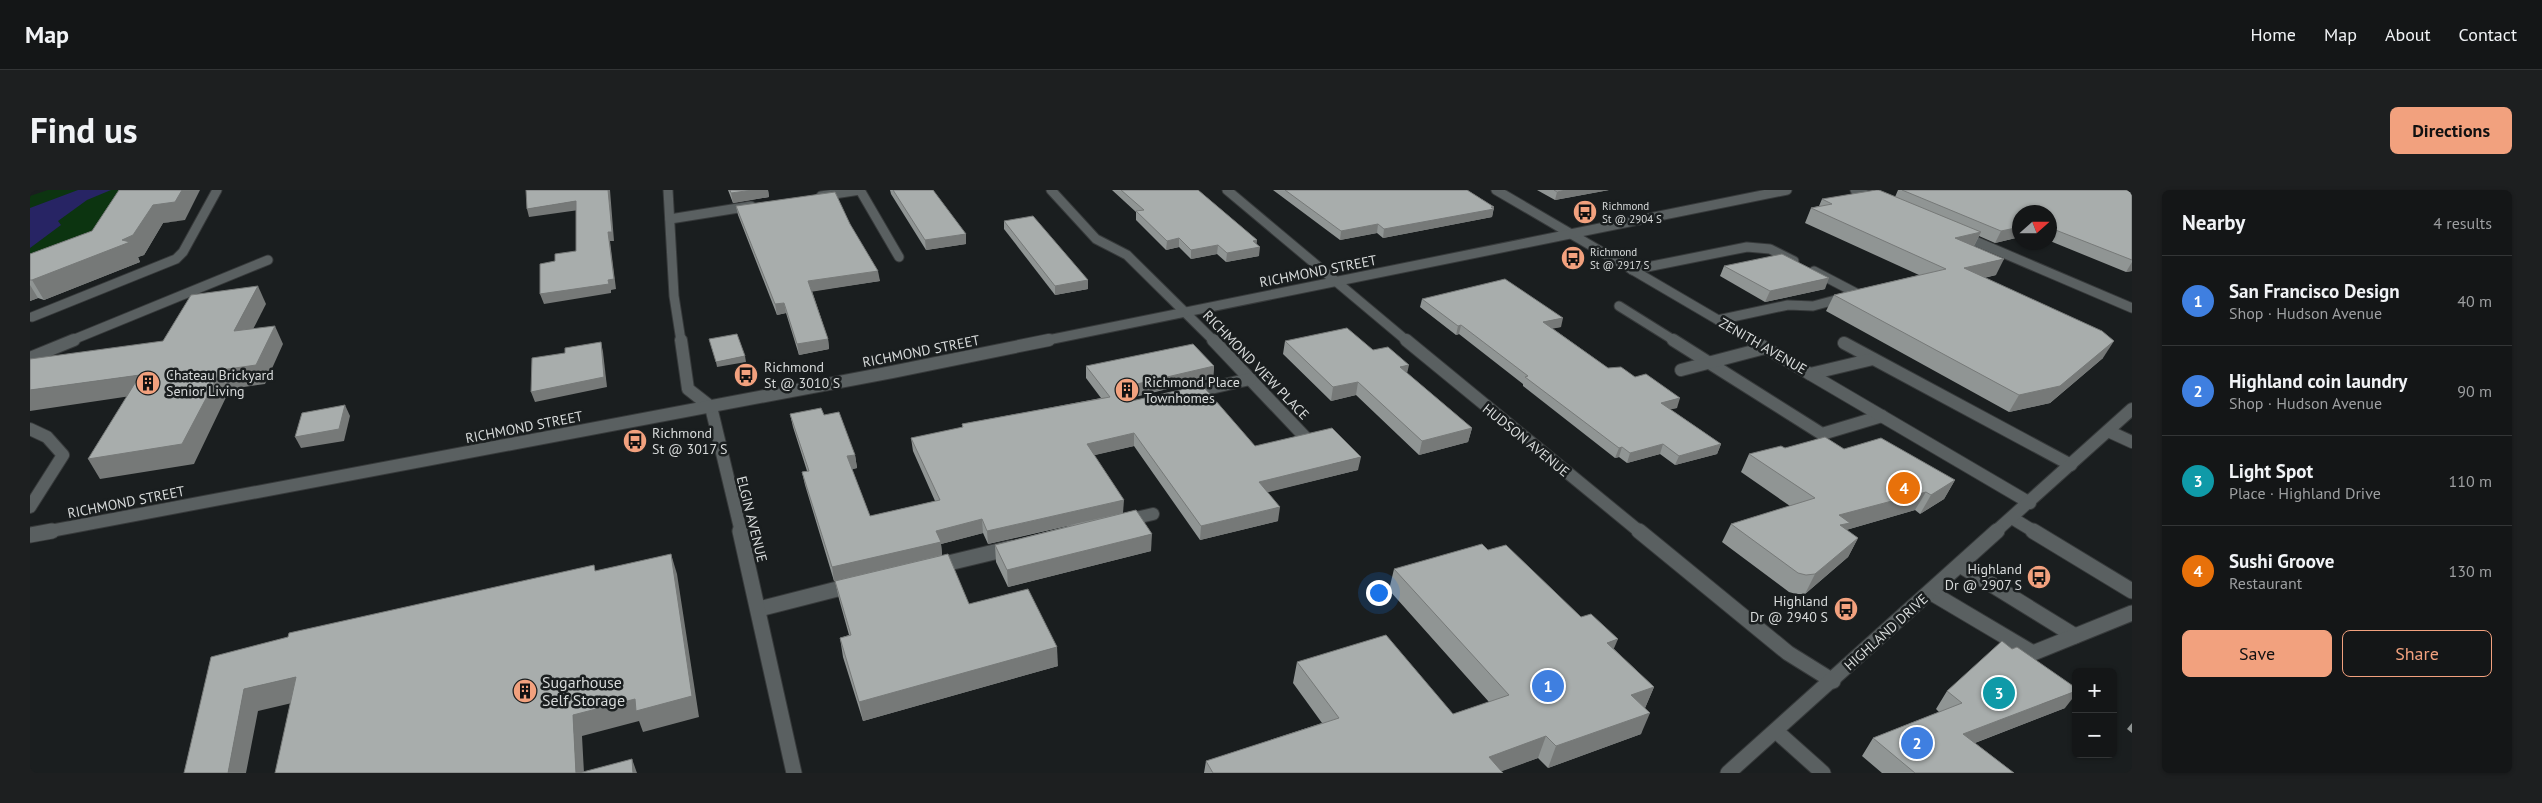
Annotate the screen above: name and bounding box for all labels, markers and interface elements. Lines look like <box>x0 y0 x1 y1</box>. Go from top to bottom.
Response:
text: Map <box>25 19 69 50</box>
text: Home <box>2250 23 2296 46</box>
text: Map <box>2324 23 2357 46</box>
text: About <box>2385 23 2431 46</box>
text: Contact <box>2459 23 2517 46</box>
text: Find us <box>30 107 138 153</box>
button: Directions <box>2390 107 2512 154</box>
bus stop icon: Richmond St @ 2904 S <box>1572 199 1598 225</box>
place label: Richmond St @ 2904 S <box>1602 199 1662 226</box>
north arrow <box>2012 205 2057 250</box>
text: Nearby <box>2182 209 2245 236</box>
text: 4 results <box>2433 213 2492 233</box>
bus stop icon: Richmond St @ 2917 S <box>1560 245 1586 271</box>
place label: Richmond St @ 2917 S <box>1590 245 1649 272</box>
street label: RICHMOND STREET <box>1258 251 1378 291</box>
text: San Francisco Design <box>2229 279 2400 303</box>
text: 1 <box>2193 291 2203 311</box>
text: 40 m <box>2457 291 2492 311</box>
text: Shop · Hudson Avenue <box>2229 303 2382 323</box>
street label: RICHMOND VIEW PLACE <box>1199 306 1313 424</box>
street label: ZENITH AVENUE <box>1716 314 1810 378</box>
street label: RICHMOND STREET <box>861 331 981 371</box>
place label: Richmond St @ 3010 S <box>764 358 840 392</box>
bus stop icon: Richmond St @ 3010 S <box>733 362 759 388</box>
place label: Chateau Brickyard Senior Living <box>166 366 274 400</box>
text: Highland coin laundry <box>2229 369 2407 393</box>
building icon: Chateau Brickyard Senior Living <box>135 370 161 396</box>
place label: Richmond Place Townhomes <box>1144 373 1240 407</box>
building icon: Richmond Place Townhomes <box>1114 377 1140 403</box>
text: 2 <box>2193 381 2203 401</box>
text: 90 m <box>2457 381 2492 401</box>
text: Shop · Hudson Avenue <box>2229 393 2382 413</box>
street label: HUDSON AVENUE <box>1479 399 1573 481</box>
street label: RICHMOND STREET <box>464 407 584 447</box>
place label: Richmond St @ 3017 S <box>652 424 728 458</box>
bus stop icon: Richmond St @ 3017 S <box>622 428 648 454</box>
text: Light Spot <box>2229 459 2313 483</box>
pin: 4 <box>1888 469 1920 507</box>
text: 3 <box>2193 471 2203 491</box>
text: 110 m <box>2449 471 2492 491</box>
street label: ELGIN AVENUE <box>733 474 771 564</box>
street label: RICHMOND STREET <box>66 482 186 522</box>
text: Place · Highland Drive <box>2229 483 2381 503</box>
text: Sushi Groove <box>2229 549 2334 573</box>
place label: Highland Dr @ 2907 S <box>1945 560 2022 594</box>
text: 4 <box>2193 561 2203 581</box>
text: 130 m <box>2449 561 2492 581</box>
bus stop icon: Highland Dr @ 2907 S <box>2026 564 2052 590</box>
text: Restaurant <box>2229 573 2302 593</box>
your location <box>1366 580 1392 606</box>
street label: HIGHLAND DRIVE <box>1840 590 1932 674</box>
place label: Highland Dr @ 2940 S <box>1750 592 1828 626</box>
bus stop icon: Highland Dr @ 2940 S <box>1833 596 1859 622</box>
button: Save <box>2182 630 2332 677</box>
button: Share <box>2342 630 2492 677</box>
pin: 1 <box>1532 667 1564 705</box>
map controls <box>2072 668 2117 758</box>
button: + <box>2072 668 2117 713</box>
place label: Sugarhouse Self Storage <box>542 672 625 710</box>
pin: 3 <box>1983 674 2015 712</box>
building icon: Sugarhouse Self Storage <box>512 678 538 704</box>
button: − <box>2072 713 2117 758</box>
pin: 2 <box>1901 724 1933 762</box>

